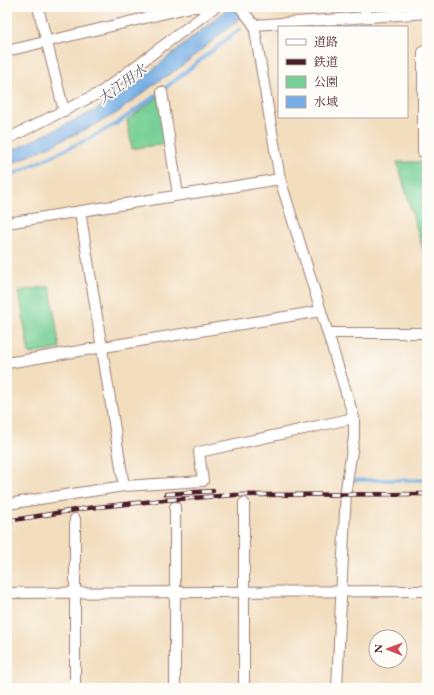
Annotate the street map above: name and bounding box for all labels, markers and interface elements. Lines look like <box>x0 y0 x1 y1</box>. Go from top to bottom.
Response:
legend <box>278 26 408 118</box>
text: 道路 <box>314 34 338 50</box>
text: 鉄道 <box>313 54 338 70</box>
water label: 大江用水 <box>94 59 152 108</box>
text: 公園 <box>314 74 338 90</box>
text: 水域 <box>314 94 338 110</box>
north arrow <box>368 629 408 669</box>
text: N <box>371 644 385 653</box>

